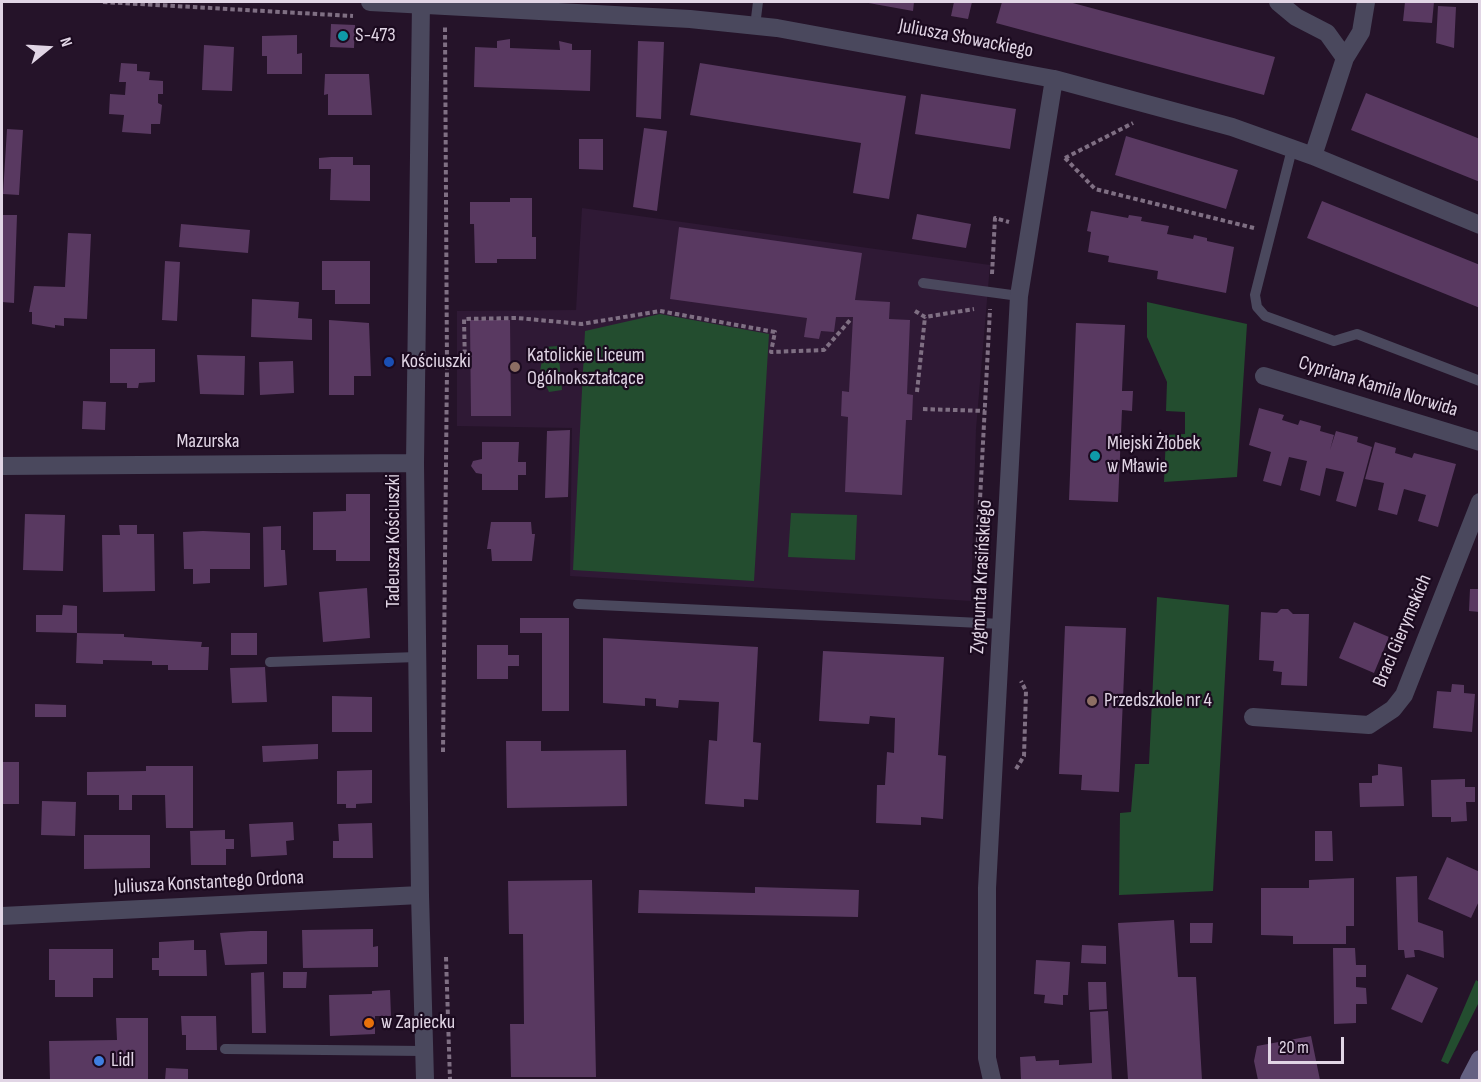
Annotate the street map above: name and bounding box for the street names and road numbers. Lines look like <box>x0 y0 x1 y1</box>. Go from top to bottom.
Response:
street label: Juliusza Słowackiego <box>897 14 1035 64</box>
street label: Cypriana Kamila Norwida <box>1295 351 1461 423</box>
street label: Mazurska <box>176 430 240 454</box>
street label: Tadeusza Kościuszki <box>382 474 406 608</box>
street label: Zygmunta Krasińskiego <box>966 499 998 655</box>
street label: Braci Gierymskich <box>1368 571 1438 691</box>
street label: Juliusza Konstantego Ordona <box>113 866 305 900</box>

